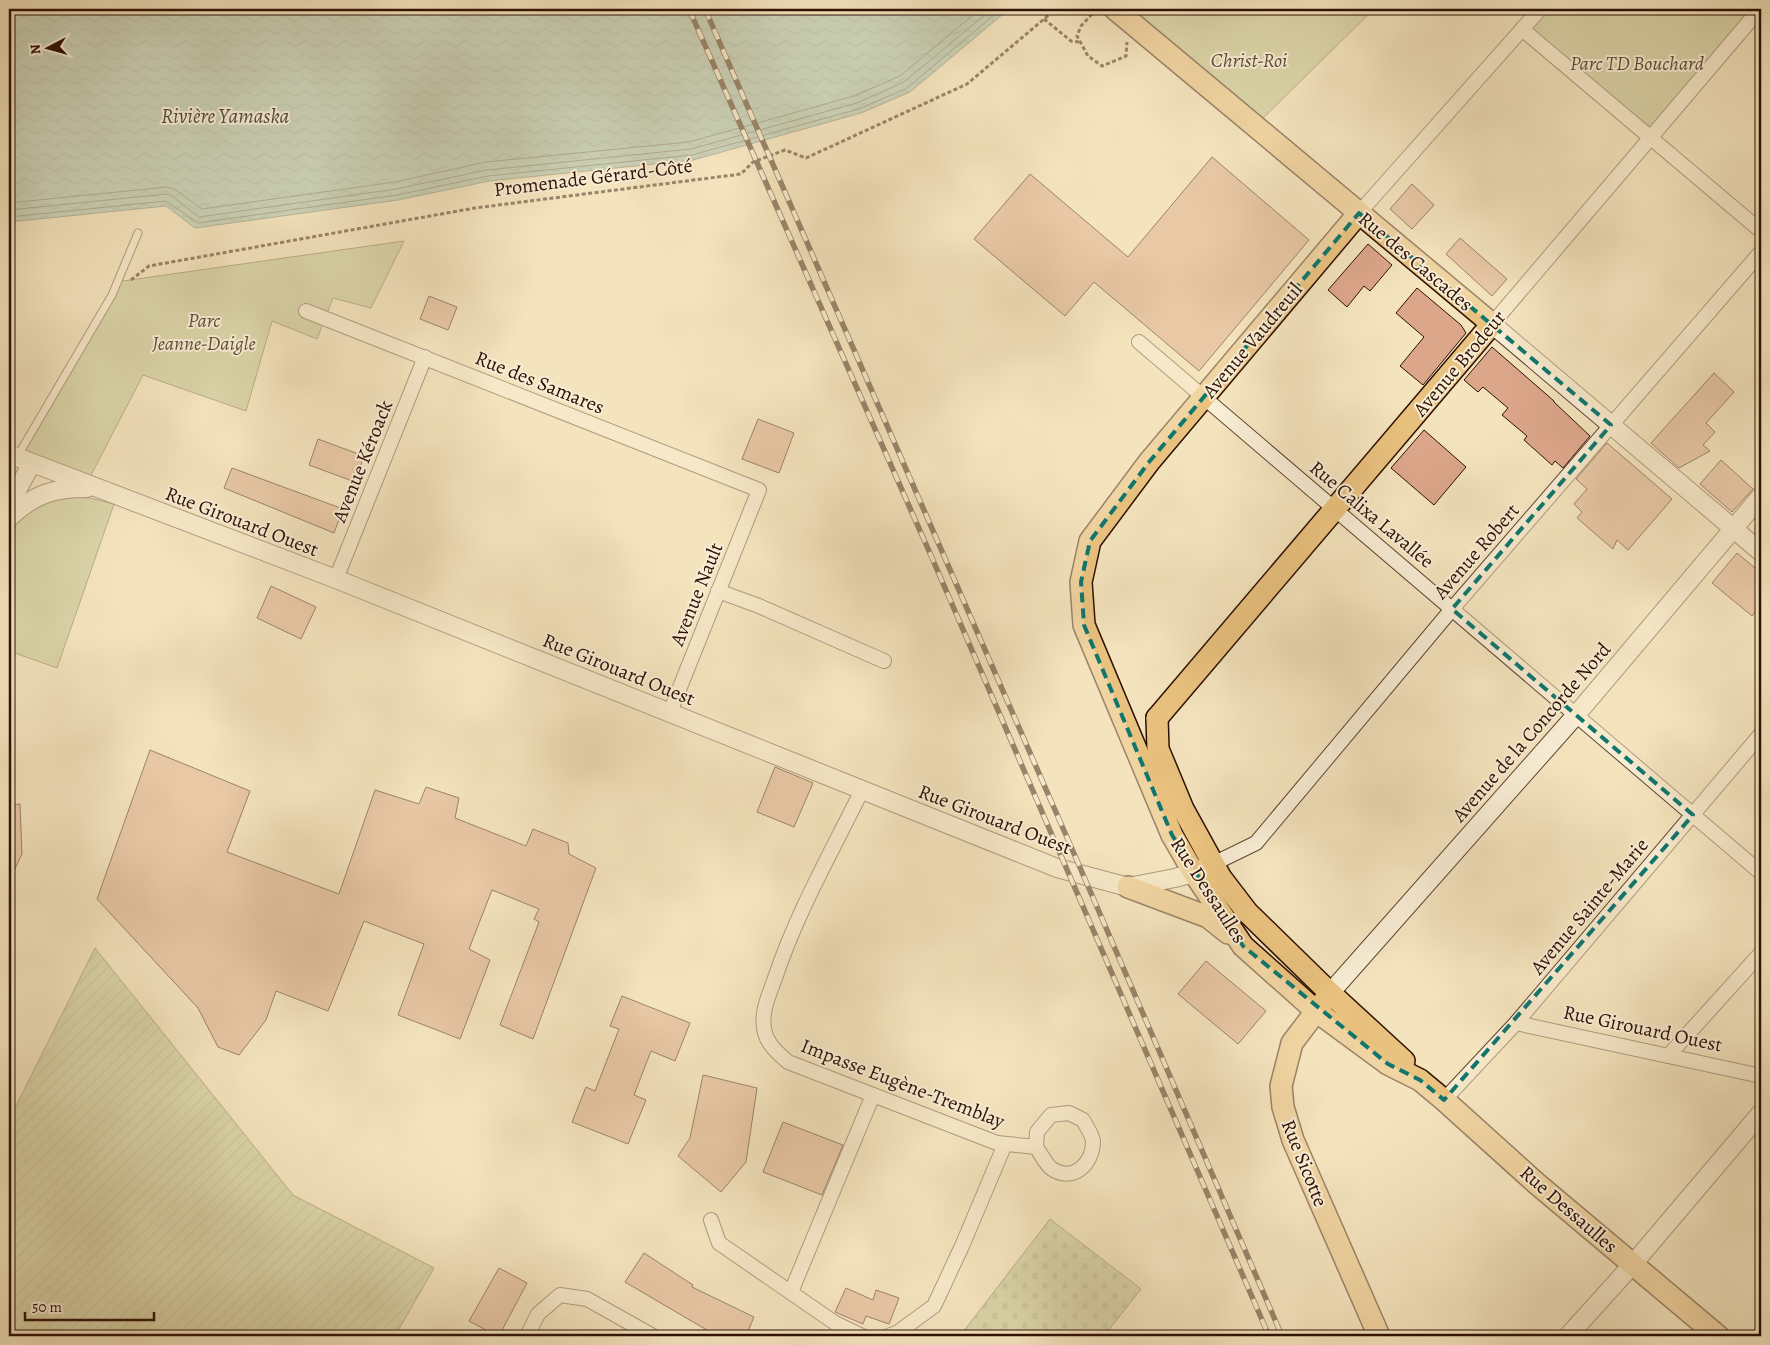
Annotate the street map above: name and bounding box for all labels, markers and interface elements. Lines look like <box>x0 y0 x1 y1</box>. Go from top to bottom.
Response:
north arrow <box>22 22 72 72</box>
text: N <box>26 43 46 55</box>
park label: Christ-Roi <box>1211 47 1287 74</box>
park label: Parc TD Bouchard <box>1570 50 1705 77</box>
water label: Rivière Yamaska <box>161 102 289 130</box>
street label: Promenade Gérard-Côté <box>492 152 694 203</box>
street label: Rue des Cascades <box>1353 205 1479 317</box>
street label: Avenue Vaudreuil <box>1196 277 1309 404</box>
street label: Avenue Brodeur <box>1406 304 1512 423</box>
park label: Parc Jeanne-Daigle <box>151 307 256 357</box>
street label: Rue des Samares <box>471 344 608 421</box>
street label: Avenue Kéroack <box>325 396 399 527</box>
street label: Rue Calixa Lavallée <box>1304 454 1440 574</box>
street label: Rue Girouard Ouest <box>161 480 323 563</box>
street label: Avenue Robert <box>1427 497 1526 606</box>
street label: Avenue Nault <box>663 538 730 651</box>
street label: Rue Girouard Ouest <box>539 627 699 712</box>
street label: Avenue de la Concorde Nord <box>1445 637 1617 829</box>
street label: Rue Girouard Ouest <box>914 778 1076 861</box>
street label: Rue Dessaulles <box>1164 832 1253 949</box>
street label: Avenue Sainte-Marie <box>1524 832 1655 981</box>
street label: Rue Girouard Ouest <box>1561 998 1725 1059</box>
street label: Impasse Eugène-Tremblay <box>797 1032 1010 1135</box>
street label: Rue Sicotte <box>1275 1116 1334 1211</box>
street label: Rue Dessaulles <box>1514 1159 1623 1259</box>
scale bar <box>25 1290 154 1322</box>
text: 50 m <box>32 1297 62 1317</box>

